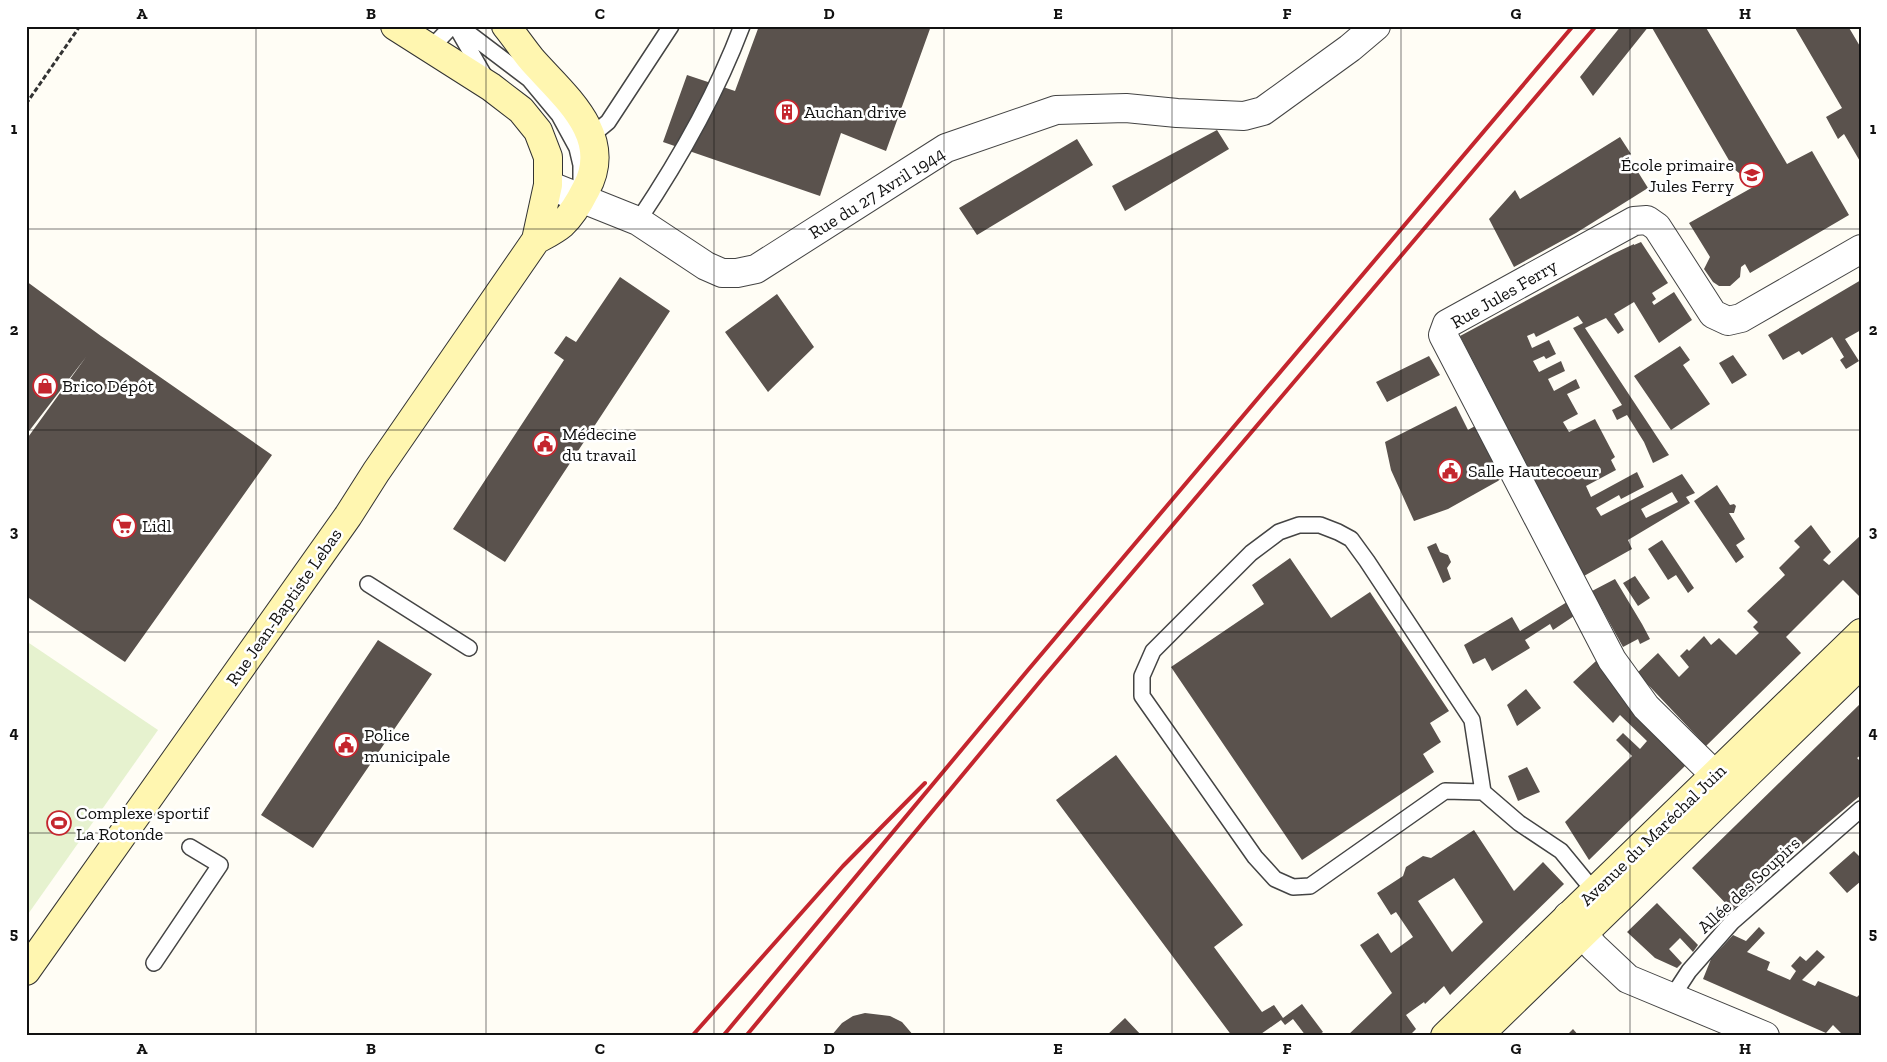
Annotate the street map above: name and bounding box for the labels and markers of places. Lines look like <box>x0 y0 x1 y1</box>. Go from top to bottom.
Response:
building icon: Auchan drive <box>774 99 800 125</box>
place label: Auchan drive <box>804 101 907 123</box>
place label: École primaire Jules Ferry <box>1621 154 1735 197</box>
school or university icon: École primaire Jules Ferry <box>1739 162 1765 188</box>
shop icon: Brico Dépôt <box>32 373 58 399</box>
place label: Brico Dépôt <box>62 375 154 397</box>
place label: Médecine du travail <box>562 423 637 466</box>
public building icon: Médecine du travail <box>532 431 558 457</box>
public building icon: Salle Hautecoeur <box>1437 458 1463 484</box>
place label: Salle Hautecoeur <box>1468 460 1599 482</box>
supermarket icon: Lidl <box>111 513 137 539</box>
place label: Lidl <box>142 515 172 537</box>
place label: Police municipale <box>364 724 450 767</box>
public building icon: Police municipale <box>333 732 359 758</box>
place label: Complexe sportif La Rotonde <box>76 802 210 845</box>
sports icon: Complexe sportif La Rotonde <box>46 810 72 836</box>

